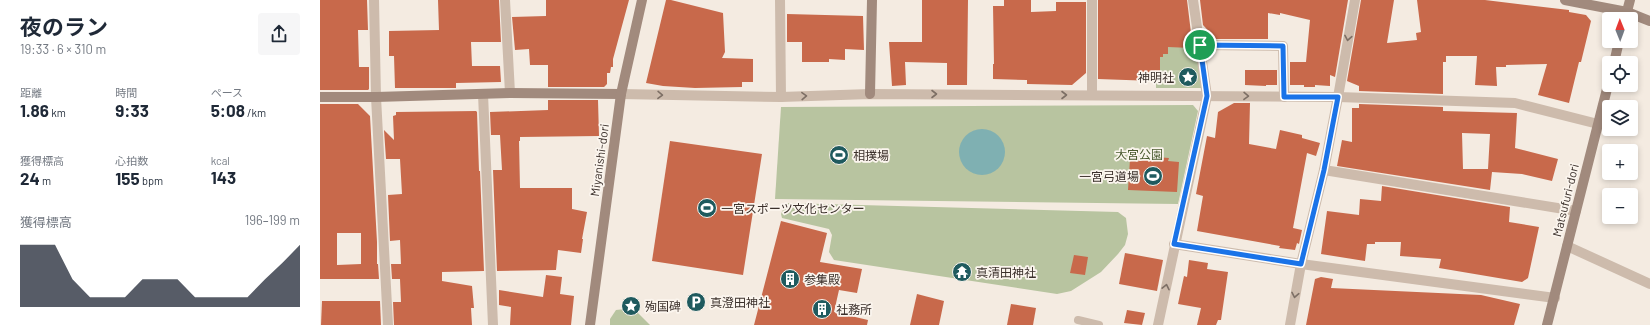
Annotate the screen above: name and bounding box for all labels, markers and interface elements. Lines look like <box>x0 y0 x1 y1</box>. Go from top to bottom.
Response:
north arrow <box>1602 12 1638 48</box>
map controls <box>1602 12 1638 224</box>
text: 夜のラン <box>20 13 108 39</box>
button: share <box>258 13 300 55</box>
pin <box>1183 28 1217 62</box>
icon: arrive <box>1189 34 1211 56</box>
one-way arrow <box>1344 35 1353 42</box>
text: 19:33 · 6 × 310 m <box>20 41 106 57</box>
button: locate <box>1602 56 1638 92</box>
place icon: 神明社 <box>1177 66 1199 88</box>
place label: 神明社 <box>1138 70 1174 84</box>
text: 距離 <box>20 86 42 99</box>
text: 時間 <box>115 86 137 99</box>
text: ペース <box>211 86 243 99</box>
one-way arrow <box>657 90 663 99</box>
one-way arrow <box>931 90 937 98</box>
one-way arrow <box>1061 91 1067 99</box>
one-way arrow <box>801 92 807 100</box>
one-way arrow <box>1243 92 1249 100</box>
text: 1.86 <box>20 100 49 120</box>
text: 9:33 <box>115 100 149 120</box>
text: 5:08 <box>211 100 245 120</box>
button: layers <box>1602 100 1638 136</box>
text: km <box>49 106 66 119</box>
text: /km <box>245 106 266 119</box>
street label: Miyanishi-dori <box>587 123 611 197</box>
sports icon: 相撲場 <box>828 144 850 166</box>
button: + <box>1602 144 1638 180</box>
park label: 大宮公園 <box>1115 147 1163 161</box>
place label: 相撲場 <box>853 148 889 162</box>
text: 獲得標高 <box>20 154 64 167</box>
text: 心拍数 <box>115 154 148 167</box>
text: kcal <box>211 154 230 167</box>
street label: Matsufuri-dori <box>1549 162 1581 238</box>
sports icon: 一宮弓道場 <box>1142 165 1164 187</box>
text: 143 <box>211 167 236 187</box>
text: 24 <box>20 168 40 188</box>
text: 155 <box>115 168 140 188</box>
place label: 一宮弓道場 <box>1079 169 1139 183</box>
text: m <box>40 174 51 187</box>
text: bpm <box>140 174 163 187</box>
button: − <box>1602 188 1638 224</box>
sports icon: 一宮スポーツ文化センター <box>696 197 718 219</box>
place label: 一宮スポーツ文化センター <box>721 201 865 215</box>
text: 196–199 m <box>245 212 300 228</box>
text: 獲得標高 <box>20 214 72 230</box>
temple icon: 真清田神社 <box>951 261 973 283</box>
place label: 真清田神社 <box>976 265 1036 279</box>
building icon: 参集殿 <box>779 268 801 290</box>
place label: 参集殿 <box>804 272 840 286</box>
one-way arrow <box>1161 284 1169 290</box>
parking icon: 真澄田神社 <box>685 291 707 313</box>
one-way arrow <box>1292 291 1300 298</box>
place icon: 殉国碑 <box>620 295 642 317</box>
place label: 真澄田神社 <box>710 295 770 309</box>
building icon: 社務所 <box>811 298 833 320</box>
place label: 殉国碑 <box>645 299 681 313</box>
place label: 社務所 <box>836 302 872 316</box>

